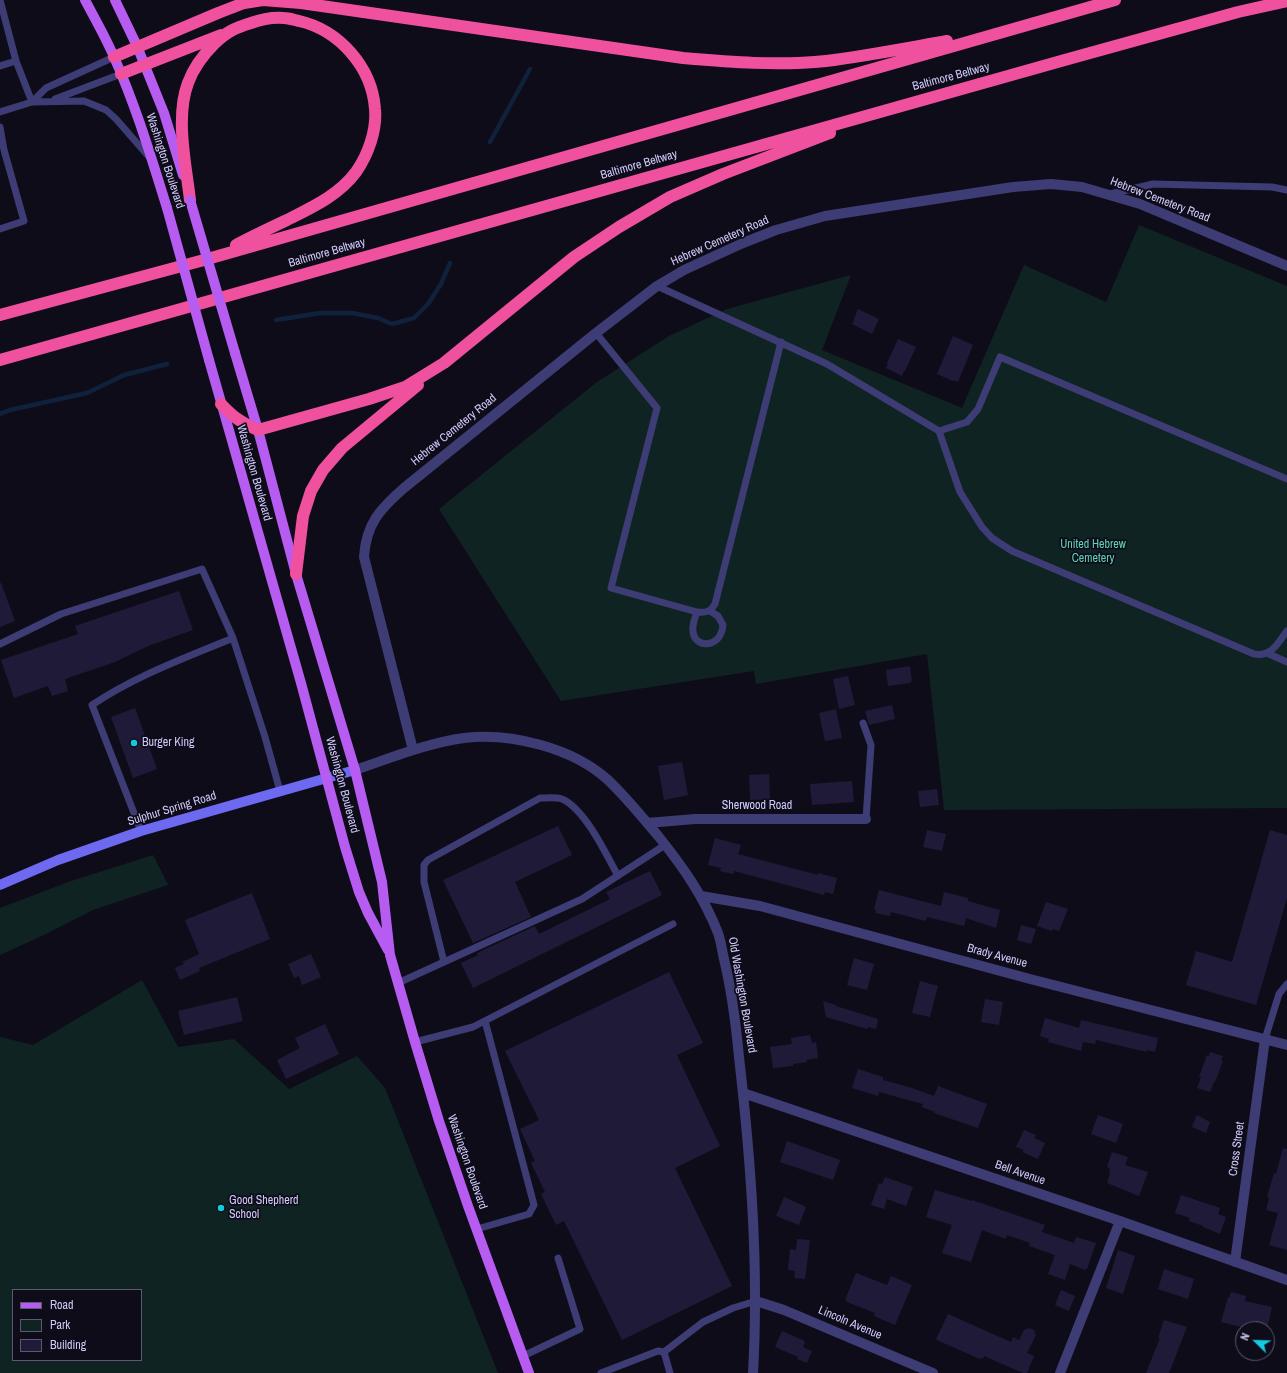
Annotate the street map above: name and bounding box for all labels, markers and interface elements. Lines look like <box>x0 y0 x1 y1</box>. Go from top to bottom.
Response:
street label: Baltimore Beltway <box>911 60 991 94</box>
street label: Washington Boulevard <box>143 112 187 210</box>
street label: Baltimore Beltway <box>599 147 679 183</box>
street label: Hebrew Cemetery Road <box>1108 174 1212 226</box>
street label: Hebrew Cemetery Road <box>669 213 771 269</box>
street label: Baltimore Beltway <box>287 235 367 271</box>
street label: Hebrew Cemetery Road <box>408 391 500 469</box>
street label: Washington Boulevard <box>233 423 275 523</box>
park label: United Hebrew Cemetery <box>1060 538 1126 566</box>
street label: Washington Boulevard <box>322 735 362 835</box>
place label: Burger King <box>142 736 195 750</box>
marker: Burger King <box>129 738 139 748</box>
street label: Sulphur Spring Road <box>126 789 218 829</box>
street label: Sherwood Road <box>722 799 792 813</box>
street label: Old Washington Boulevard <box>725 936 759 1054</box>
street label: Brady Avenue <box>965 941 1029 971</box>
street label: Washington Boulevard <box>444 1113 490 1211</box>
street label: Cross Street <box>1226 1121 1248 1177</box>
street label: Bell Avenue <box>993 1158 1047 1188</box>
place label: Good Shepherd School <box>229 1194 298 1222</box>
marker: Good Shepherd School <box>216 1203 226 1213</box>
legend <box>12 1289 142 1361</box>
text: Road <box>50 1297 74 1313</box>
street label: Lincoln Avenue <box>816 1303 884 1343</box>
text: Park <box>50 1317 70 1333</box>
north arrow <box>1235 1321 1275 1361</box>
text: N <box>1237 1331 1253 1342</box>
text: Building <box>50 1337 86 1353</box>

